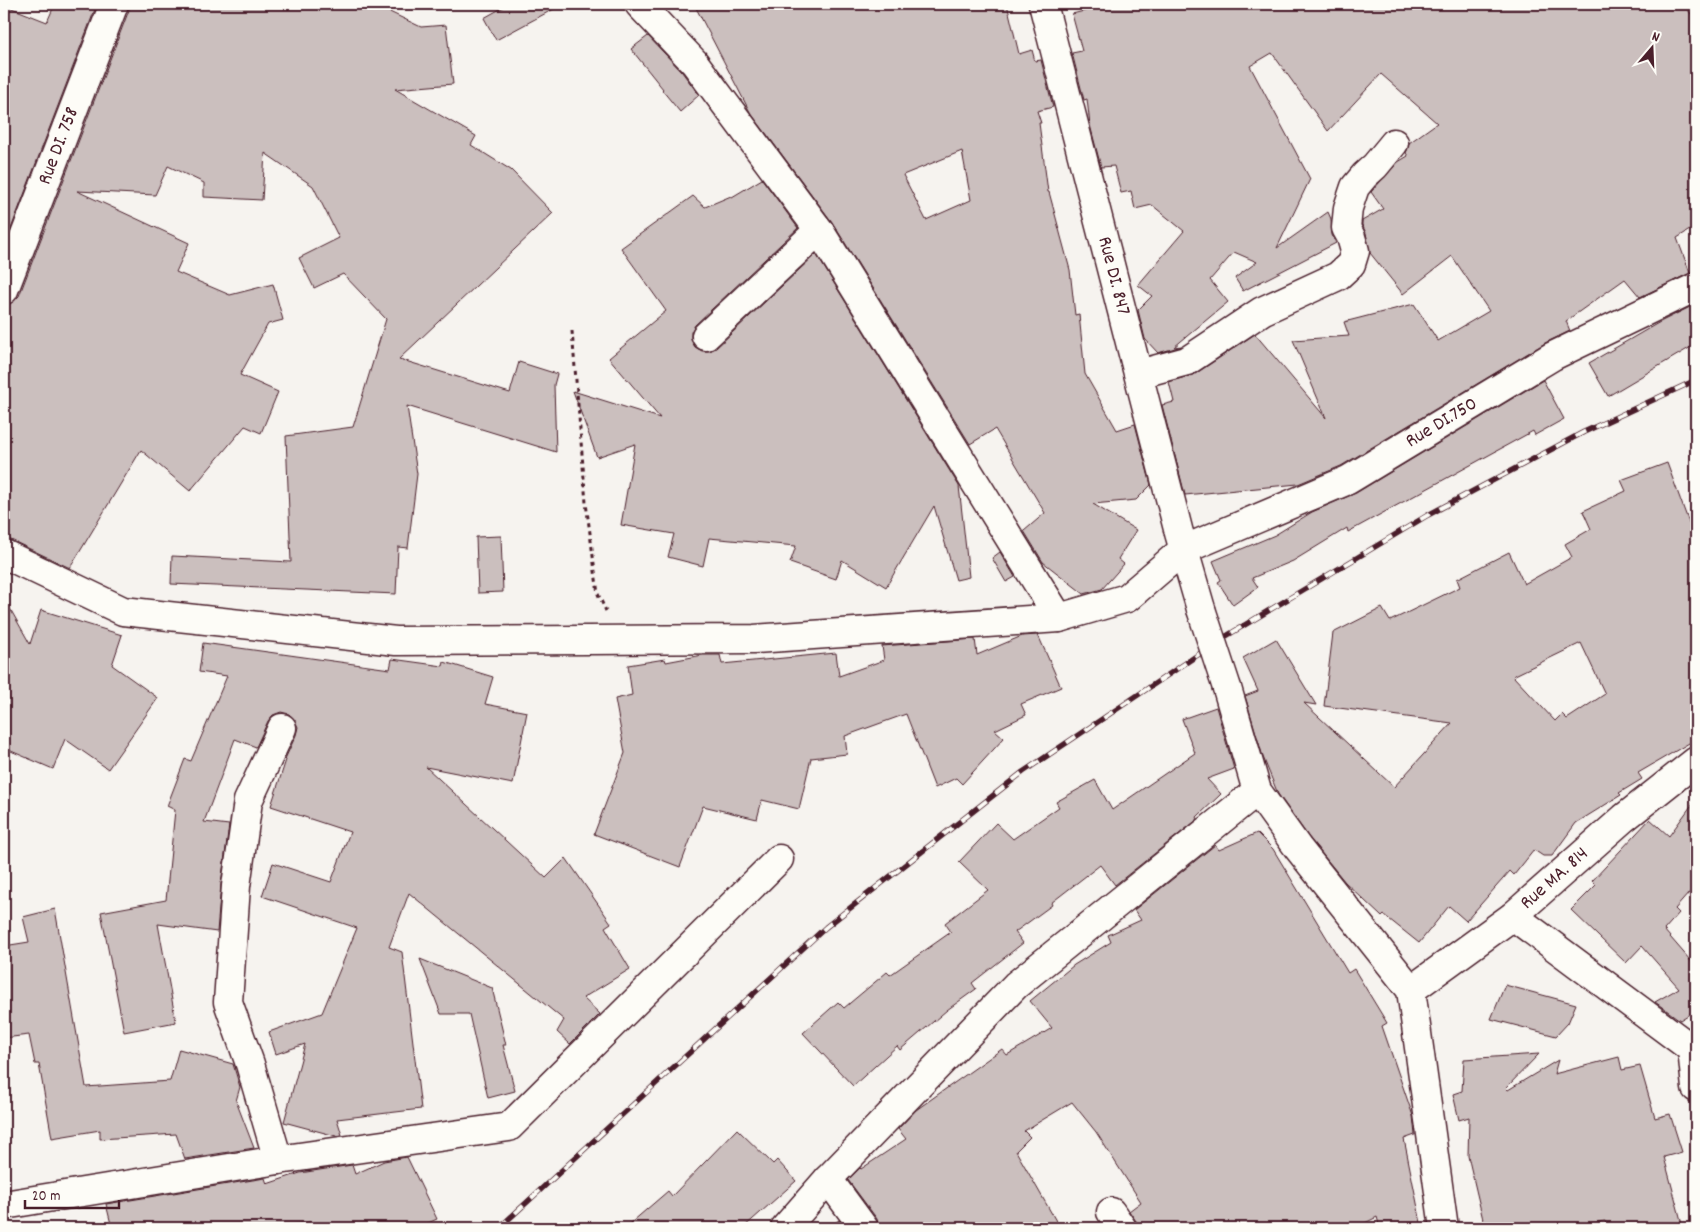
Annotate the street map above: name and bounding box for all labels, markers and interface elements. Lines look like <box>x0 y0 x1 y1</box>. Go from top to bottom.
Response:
north arrow <box>1628 22 1678 72</box>
text: N <box>1649 27 1662 48</box>
street label: Rue DI. 758 <box>32 103 87 189</box>
street label: Rue DI. 847 <box>1089 234 1137 318</box>
street label: Rue DI.750 <box>1401 391 1483 456</box>
street label: Rue MA. 814 <box>1515 841 1595 917</box>
scale bar <box>25 1177 119 1209</box>
text: 20 m <box>32 1186 60 1208</box>

